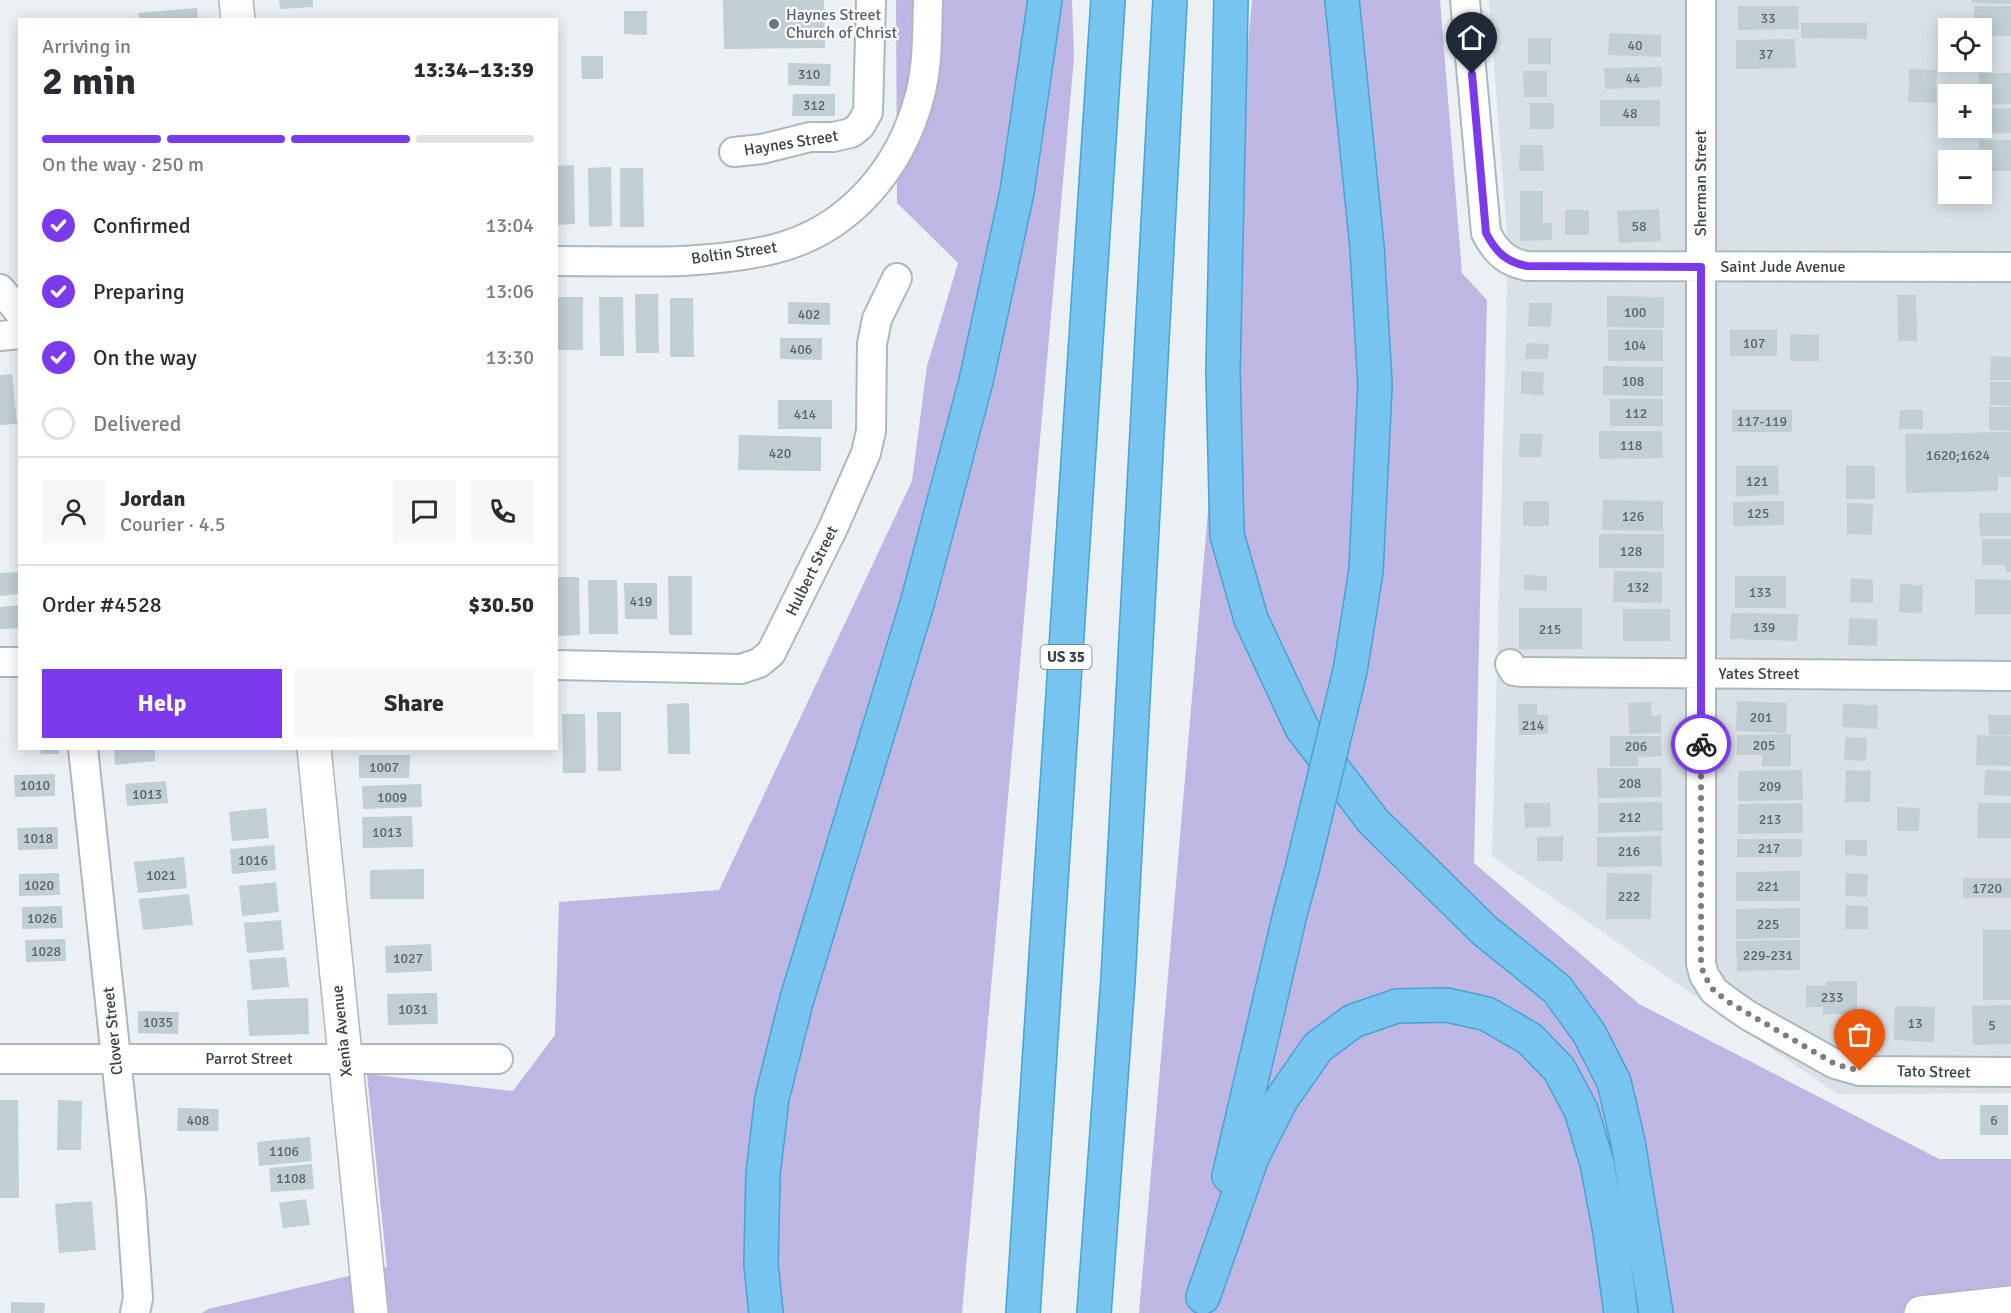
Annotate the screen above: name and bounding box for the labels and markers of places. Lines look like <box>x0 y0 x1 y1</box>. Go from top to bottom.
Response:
place label: Haynes Street Church of Christ <box>786 5 897 43</box>
pin <box>1446 12 1497 74</box>
marker: Haynes Street Church of Christ <box>767 17 781 31</box>
pin <box>1834 1009 1885 1071</box>

